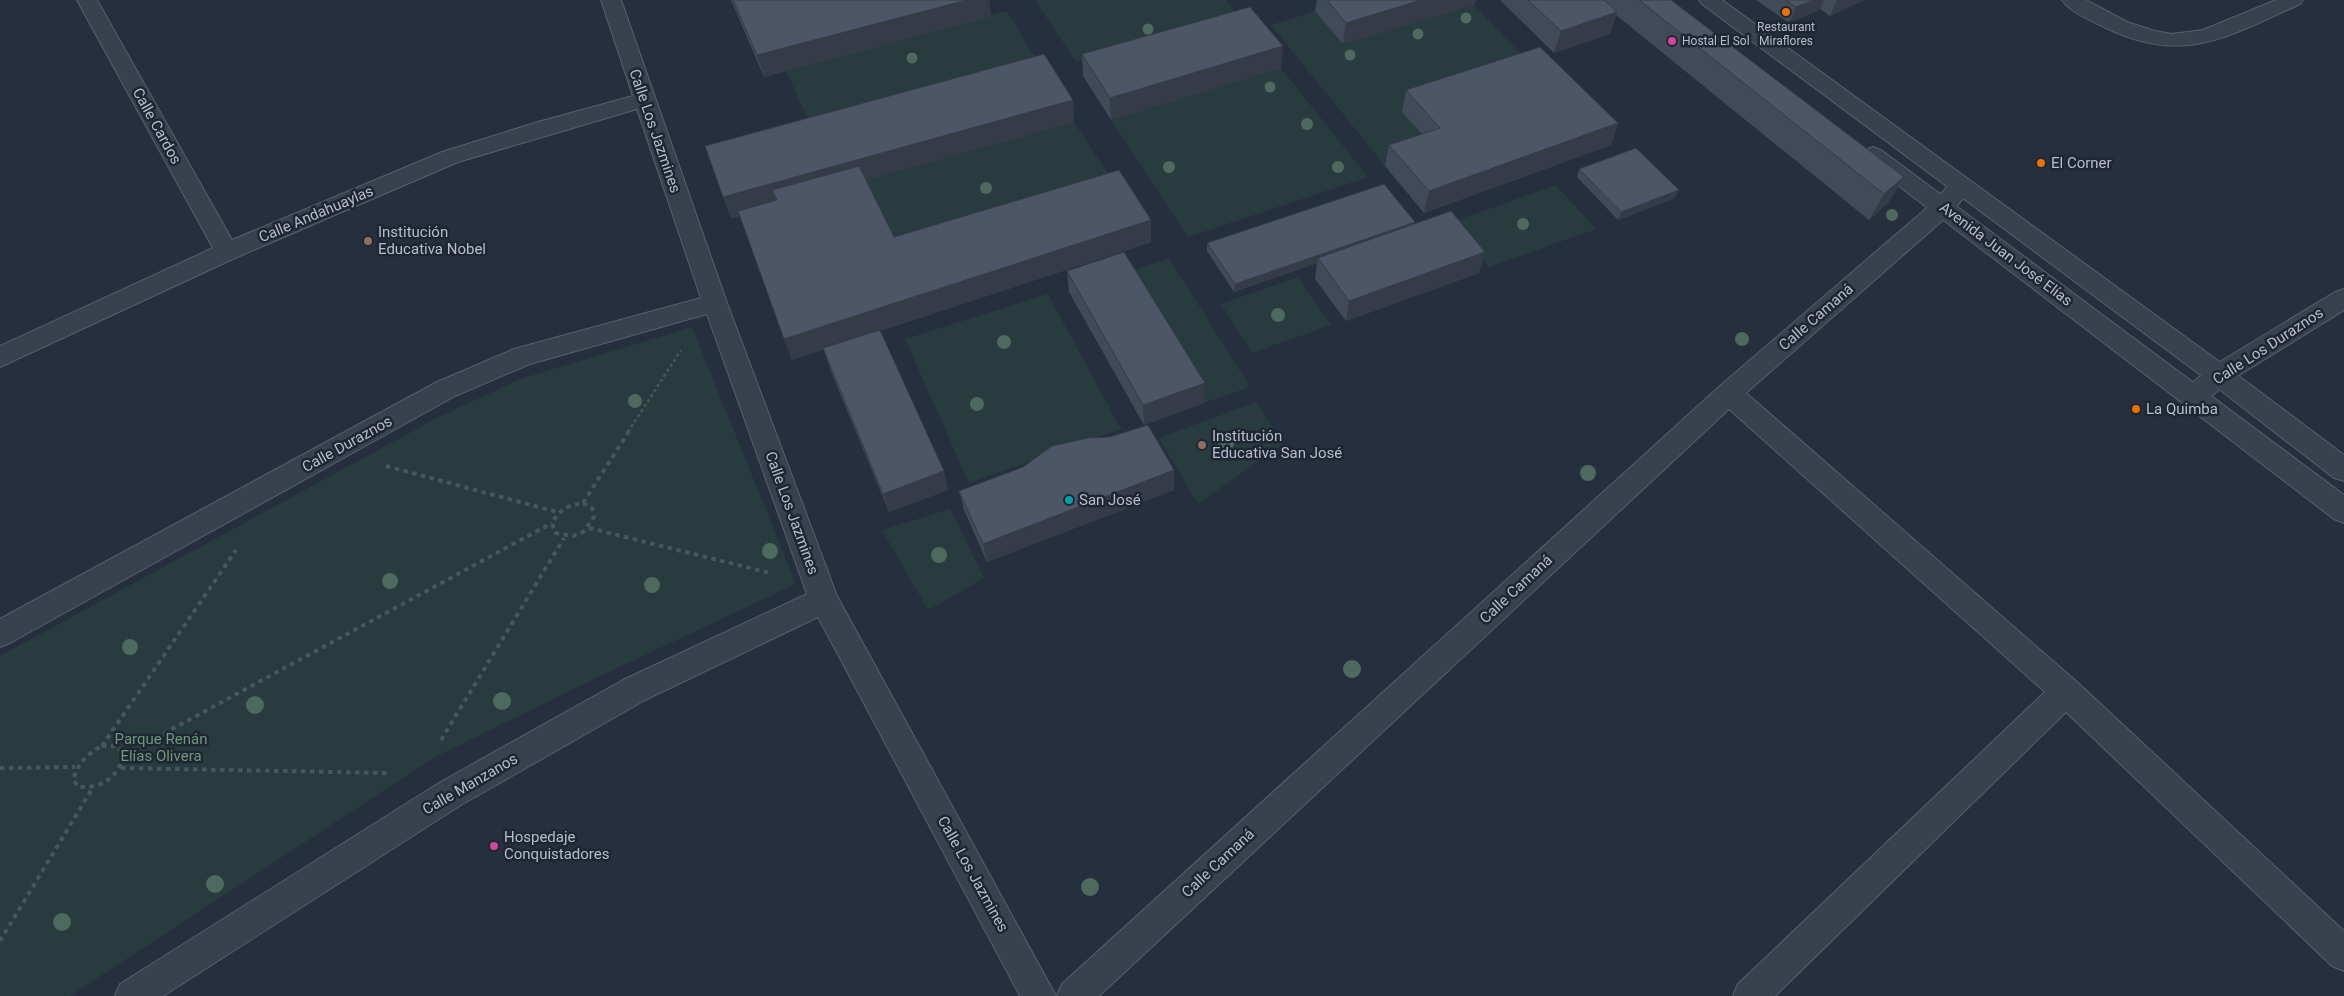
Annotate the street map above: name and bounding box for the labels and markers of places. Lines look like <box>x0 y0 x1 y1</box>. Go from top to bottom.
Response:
marker: Restaurant Miraflores <box>1780 6 1792 18</box>
place label: Restaurant Miraflores <box>1757 20 1815 48</box>
place label: Hostal El Sol <box>1682 34 1750 48</box>
marker: Hostal El Sol <box>1666 35 1678 47</box>
place label: El Corner <box>2051 154 2112 172</box>
marker: El Corner <box>2035 157 2047 169</box>
place label: Institución Educativa Nobel <box>378 223 486 258</box>
marker: Institución Educativa Nobel <box>362 235 374 247</box>
place label: La Quimba <box>2146 400 2218 418</box>
marker: La Quimba <box>2130 403 2142 415</box>
place label: Institución Educativa San José <box>1212 427 1342 462</box>
marker: Institución Educativa San José <box>1196 439 1208 451</box>
place label: San José <box>1079 491 1141 509</box>
marker: San José <box>1063 494 1075 506</box>
place label: Hospedaje Conquistadores <box>504 828 610 863</box>
marker: Hospedaje Conquistadores <box>488 840 500 852</box>

